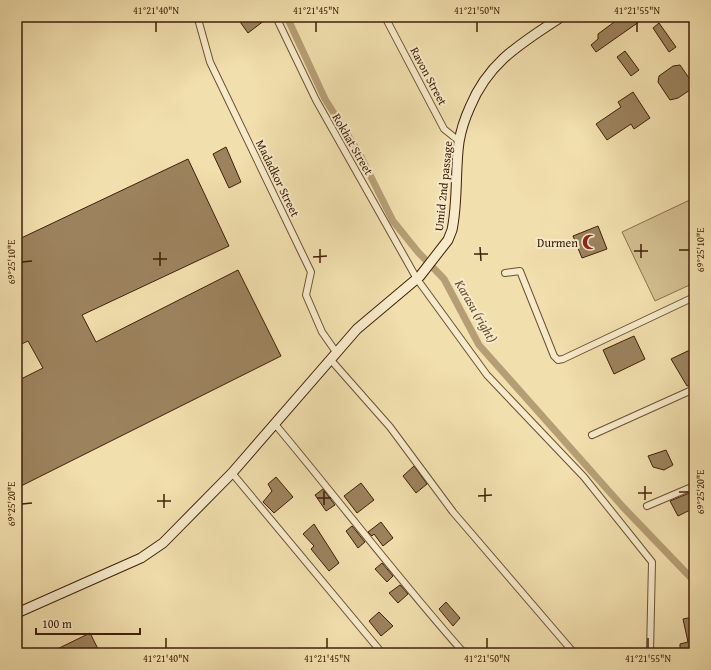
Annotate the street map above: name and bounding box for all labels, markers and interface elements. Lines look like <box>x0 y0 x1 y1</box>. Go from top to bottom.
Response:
text: 41°21'40"N <box>133 3 179 18</box>
text: 41°21'45"N <box>293 3 339 18</box>
text: 41°21'50"N <box>454 3 500 18</box>
text: 41°21'55"N <box>614 3 660 18</box>
street label: Ravon Street <box>406 44 452 109</box>
street label: Rokhat Street <box>328 110 378 179</box>
street label: Madadkor Street <box>252 137 304 220</box>
street label: Umid 2nd passage <box>430 140 456 232</box>
text: 69°25'10"E <box>693 228 708 272</box>
mosque icon: Durmen <box>581 233 599 251</box>
place label: Durmen <box>537 234 578 251</box>
text: 69°25'10"E <box>4 240 19 284</box>
water label: Karasu (right) <box>450 275 502 346</box>
text: 69°25'20"E <box>693 470 708 514</box>
text: 69°25'20"E <box>4 482 19 526</box>
scale bar <box>36 610 140 636</box>
text: 100 m <box>42 615 72 632</box>
text: 41°21'40"N <box>143 651 189 666</box>
text: 41°21'45"N <box>304 651 350 666</box>
text: 41°21'50"N <box>464 651 510 666</box>
text: 41°21'55"N <box>625 651 671 666</box>

